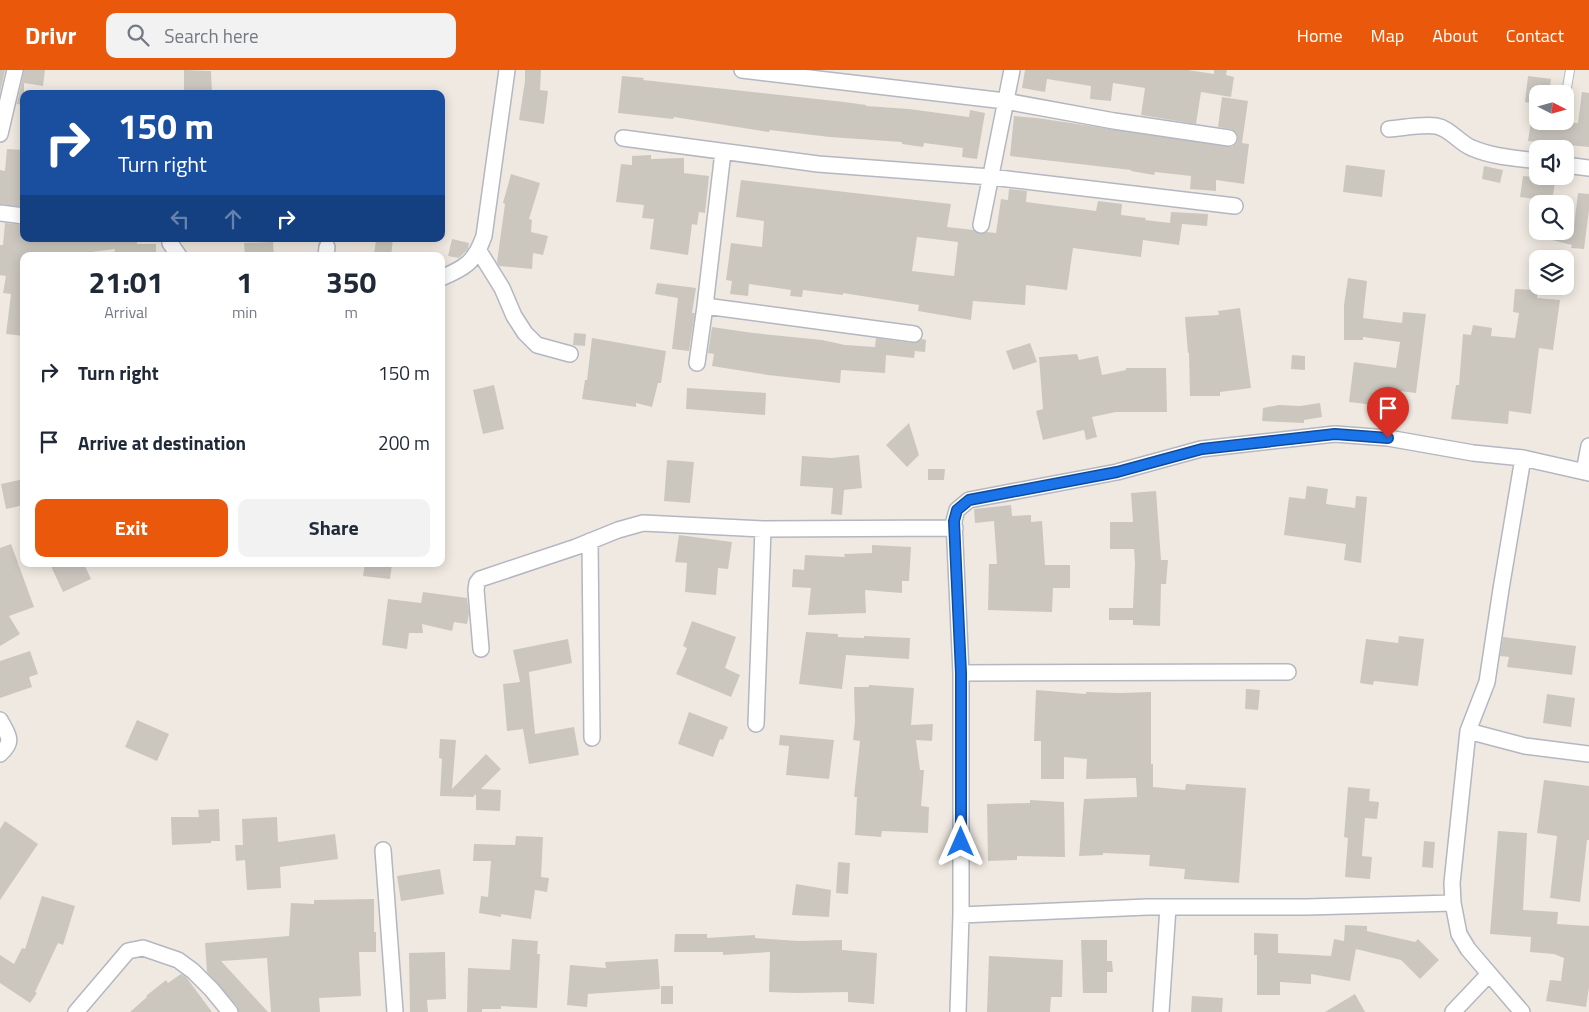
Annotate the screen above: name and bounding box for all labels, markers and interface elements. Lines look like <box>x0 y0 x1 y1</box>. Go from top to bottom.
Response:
search box <box>106 13 456 58</box>
text: Drivr <box>25 17 76 53</box>
icon: search <box>124 21 152 49</box>
text: Search here <box>164 21 259 50</box>
text: Home <box>1297 22 1343 49</box>
text: Map <box>1371 22 1404 49</box>
text: About <box>1432 22 1478 49</box>
text: Contact <box>1506 22 1564 49</box>
north arrow <box>1529 85 1574 130</box>
map controls <box>1529 85 1574 295</box>
text: 150 m <box>118 99 214 153</box>
icon: right <box>35 110 100 175</box>
button: sound <box>1529 140 1574 185</box>
text: Turn right <box>118 147 207 181</box>
button: search <box>1529 195 1574 240</box>
icon: left <box>166 205 194 233</box>
icon: ahead <box>219 205 247 233</box>
icon: right <box>272 205 300 233</box>
button: layers <box>1529 250 1574 295</box>
text: 21:01 <box>89 259 163 305</box>
text: 1 <box>236 259 253 305</box>
text: 350 <box>326 259 376 305</box>
text: Arrival <box>104 300 148 324</box>
text: min <box>232 300 257 324</box>
text: m <box>345 300 358 324</box>
icon: right <box>35 358 63 386</box>
text: Turn right <box>78 358 159 387</box>
text: 150 m <box>378 358 430 387</box>
pin <box>1367 387 1409 438</box>
icon: arrive <box>1374 394 1402 422</box>
icon: arrive <box>35 428 63 456</box>
text: Arrive at destination <box>78 428 246 457</box>
text: 200 m <box>378 428 430 457</box>
button: Exit <box>35 499 228 557</box>
button: Share <box>238 499 430 557</box>
position arrow <box>934 815 986 867</box>

